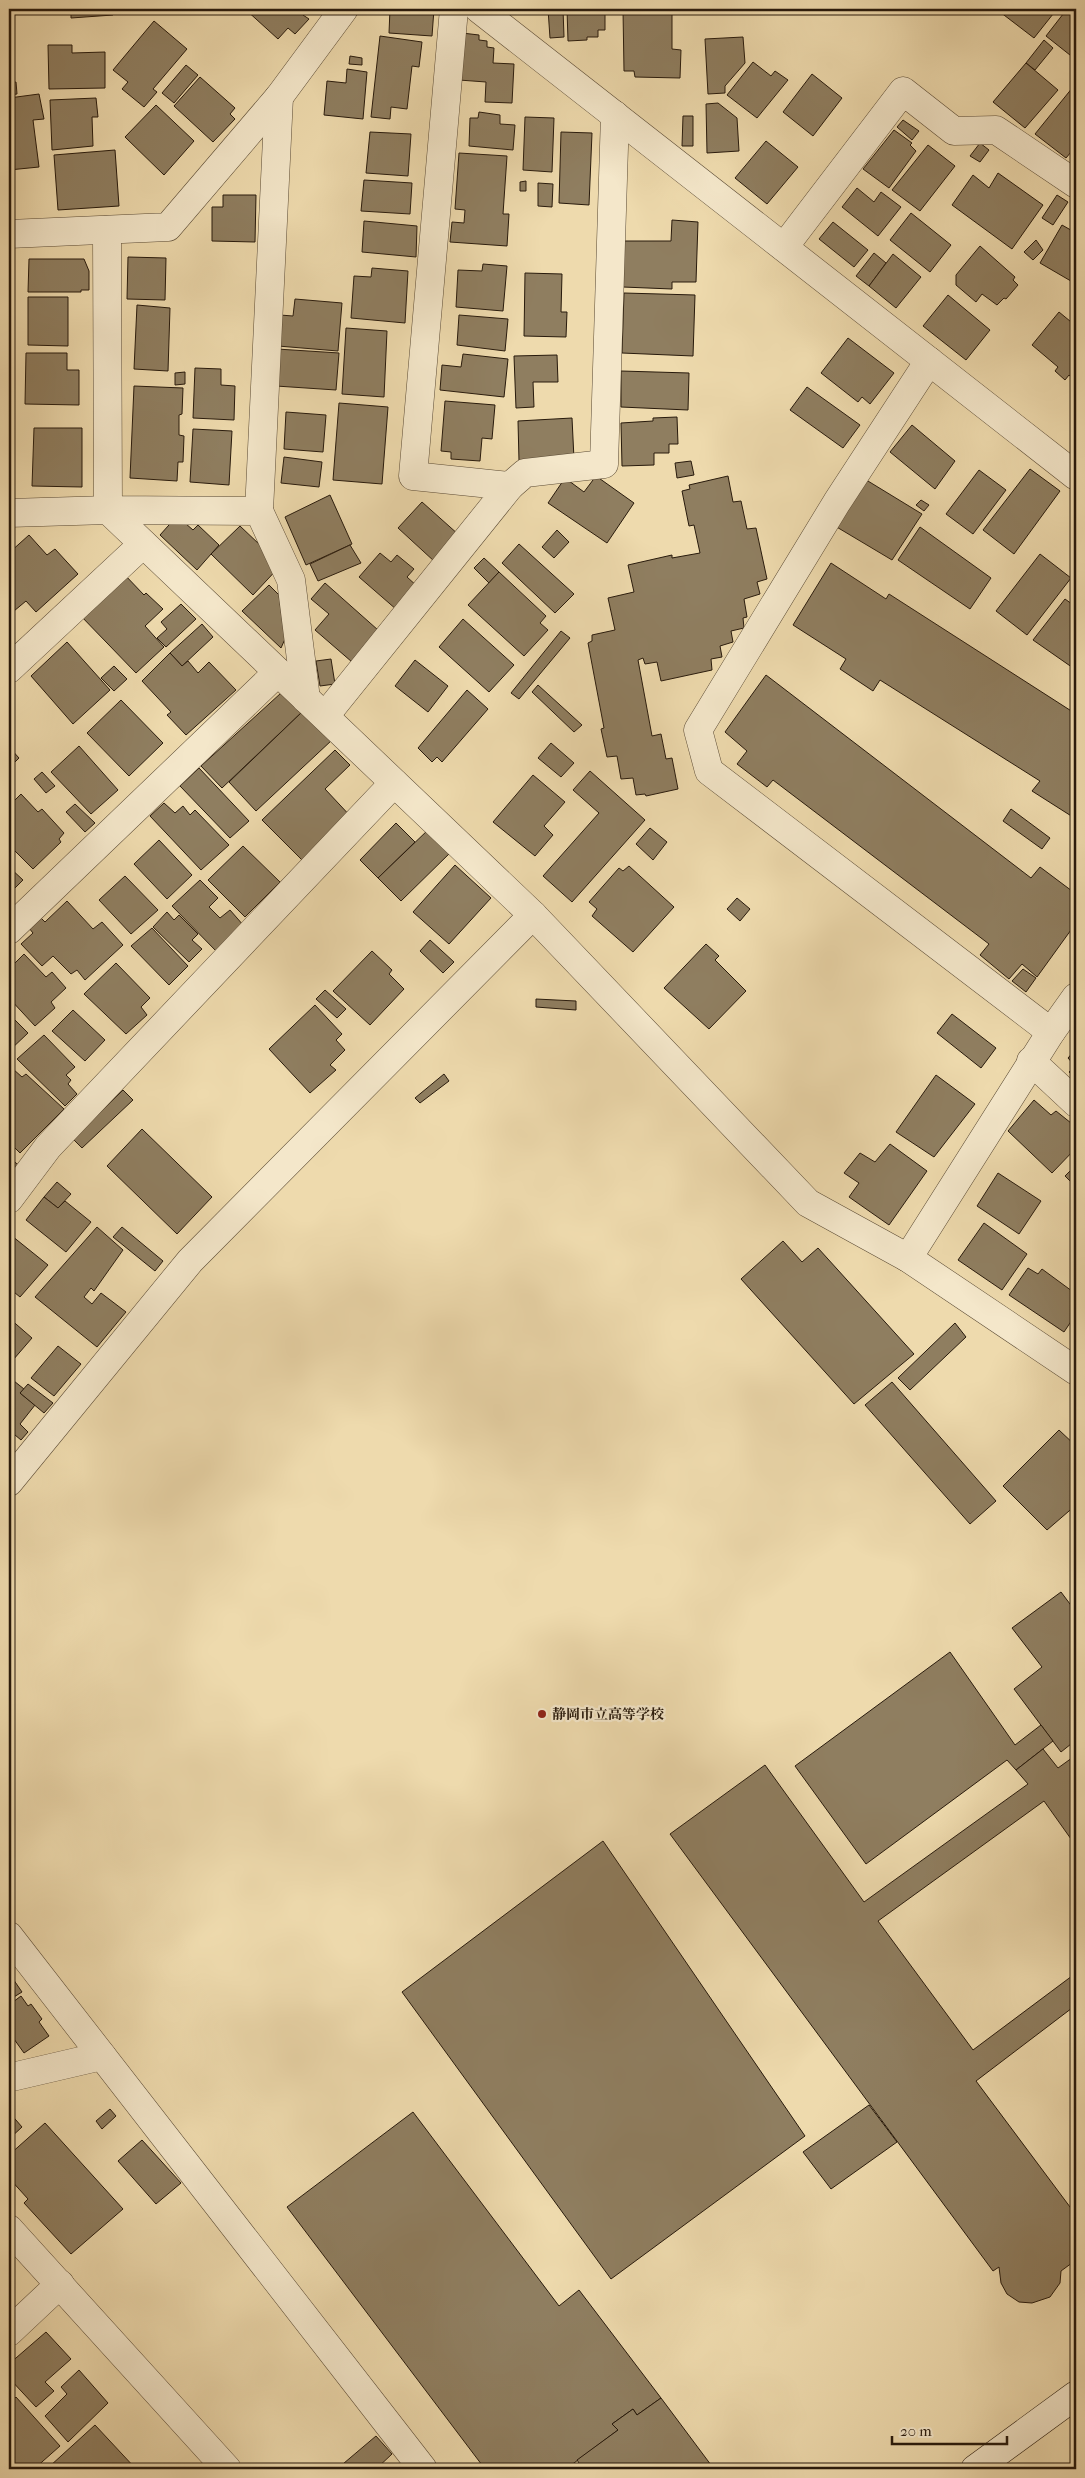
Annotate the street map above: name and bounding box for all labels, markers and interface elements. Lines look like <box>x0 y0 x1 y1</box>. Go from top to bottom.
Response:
place label: 静岡市立高等学校 <box>552 1706 664 1723</box>
marker: 静岡市立高等学校 <box>536 1708 548 1720</box>
scale bar <box>892 2413 1008 2445</box>
text: 20 m <box>900 2422 932 2440</box>

